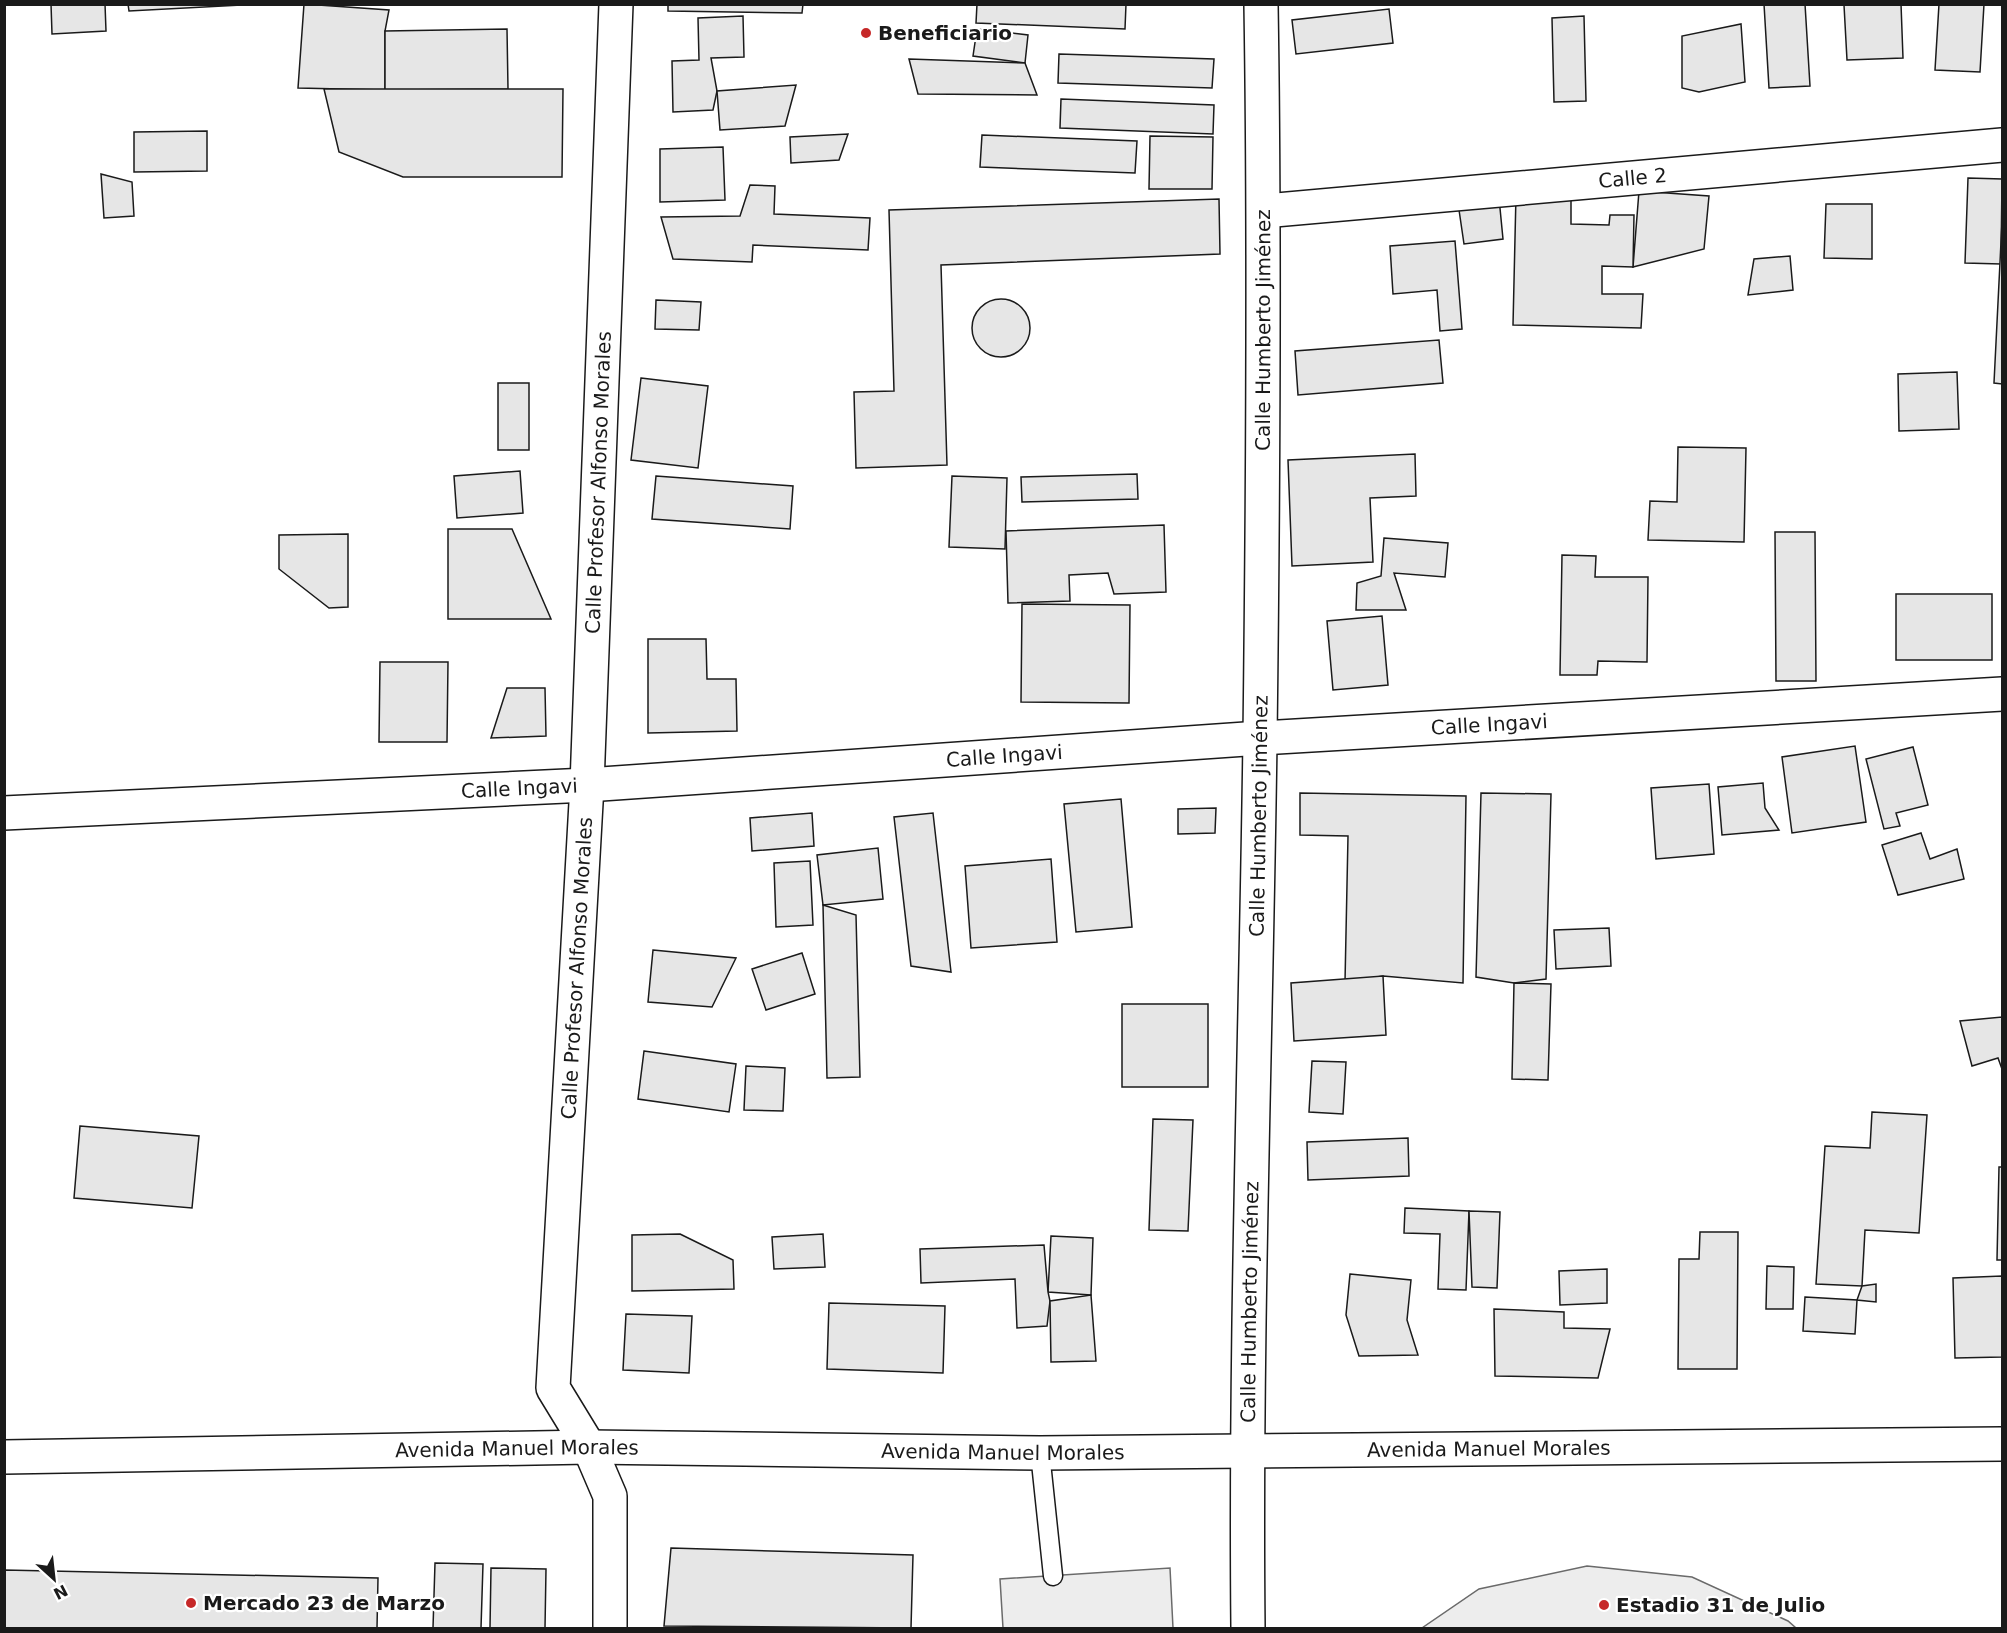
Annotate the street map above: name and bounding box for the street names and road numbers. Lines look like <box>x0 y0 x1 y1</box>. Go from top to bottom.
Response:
street label: Calle 2 <box>1597 163 1668 193</box>
street label: Calle Humberto Jiménez <box>1251 209 1275 451</box>
street label: Calle Profesor Alfonso Morales <box>581 331 616 634</box>
street label: Calle Humberto Jiménez <box>1245 695 1273 937</box>
street label: Calle Ingavi <box>1430 709 1548 740</box>
street label: Calle Ingavi <box>945 740 1064 772</box>
street label: Calle Ingavi <box>460 773 578 803</box>
street label: Calle Profesor Alfonso Morales <box>556 816 597 1120</box>
street label: Calle Humberto Jiménez <box>1236 1181 1263 1423</box>
street label: Avenida Manuel Morales <box>395 1435 639 1462</box>
street label: Avenida Manuel Morales <box>1367 1436 1611 1462</box>
street label: Avenida Manuel Morales <box>881 1439 1125 1465</box>

